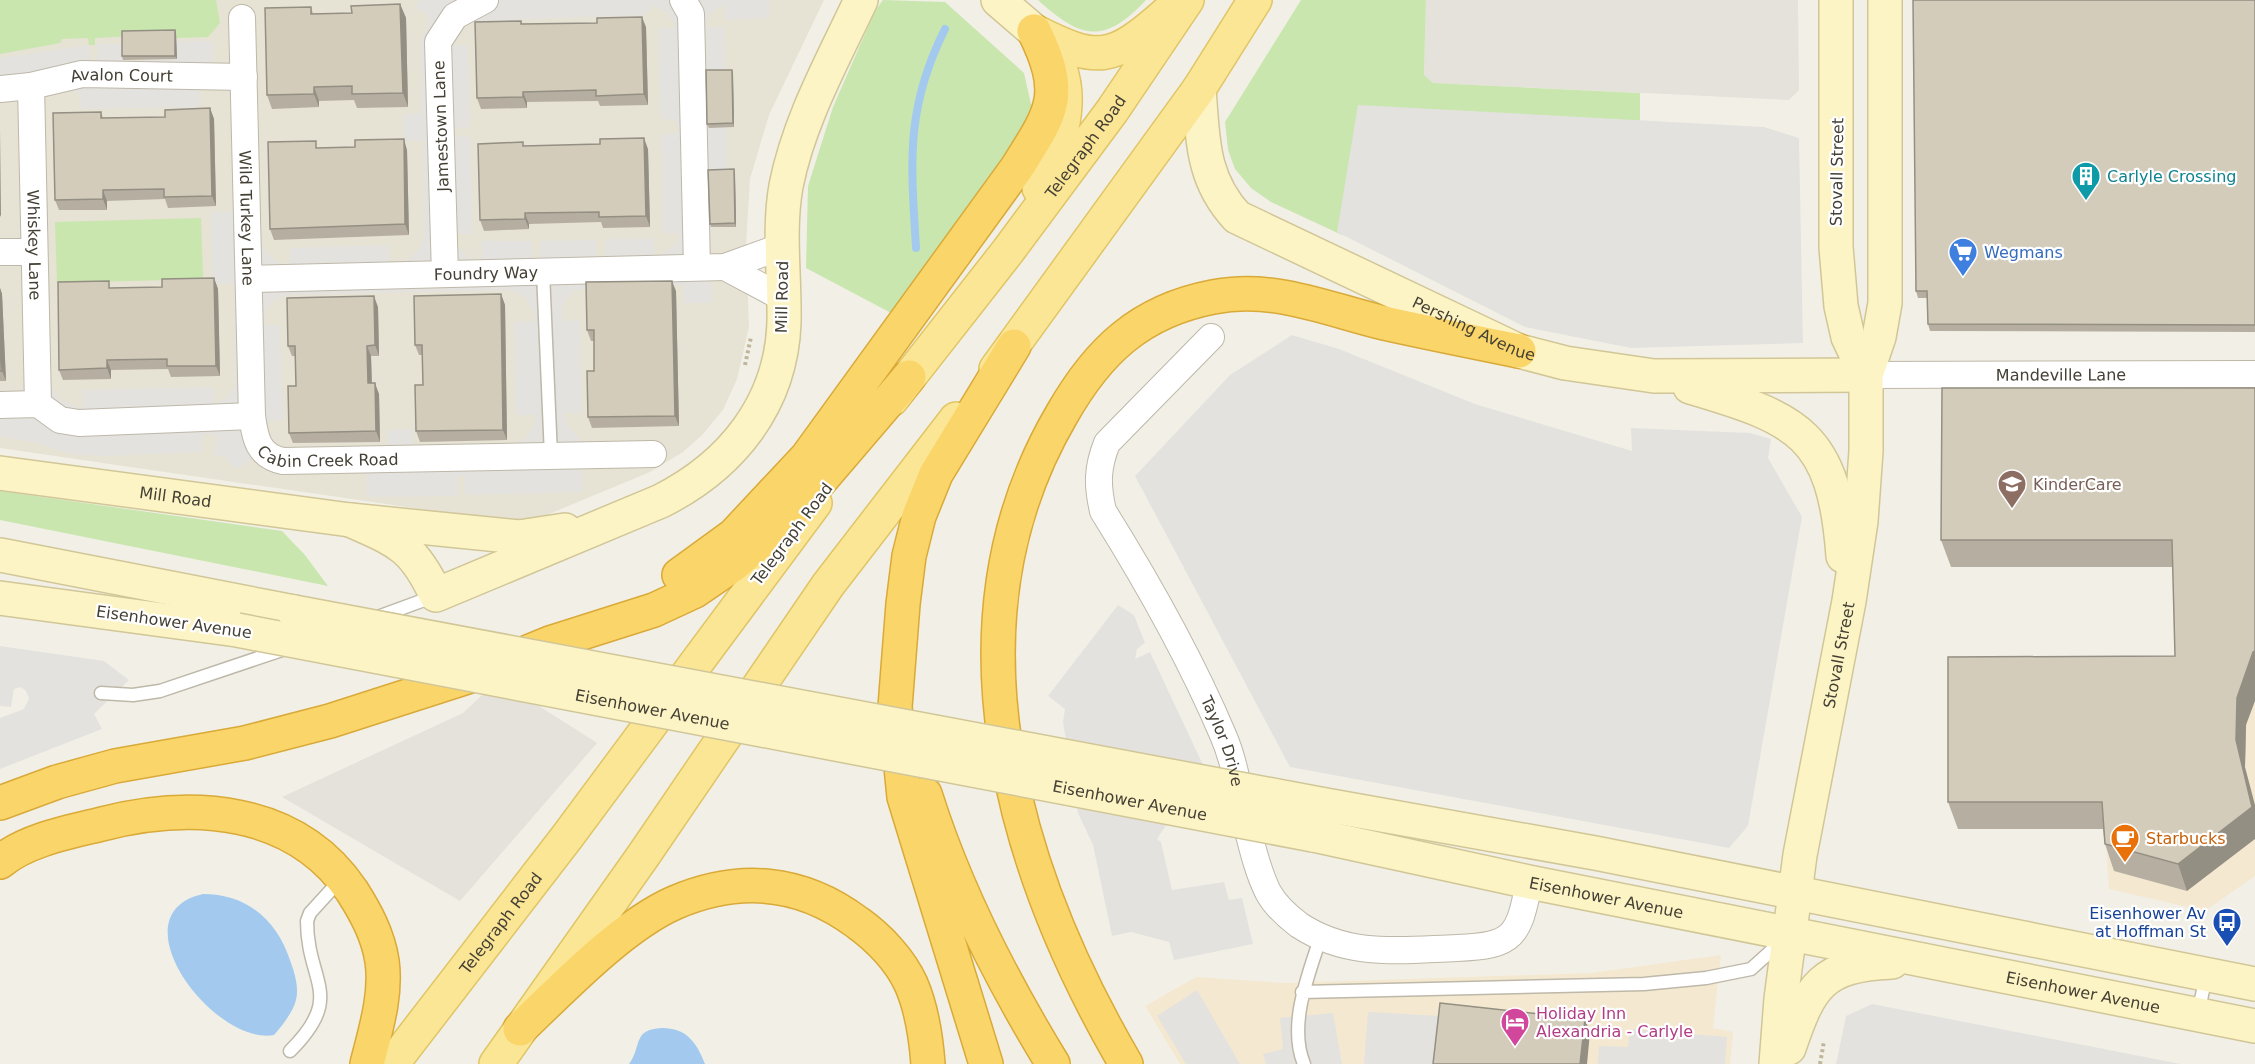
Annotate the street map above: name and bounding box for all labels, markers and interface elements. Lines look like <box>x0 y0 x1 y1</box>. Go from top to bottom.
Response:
street label: Jamestown Lane <box>429 60 453 193</box>
street label: Avalon Court <box>68 64 173 86</box>
street label: Telegraph Road <box>1041 91 1130 203</box>
street label: Stovall Street <box>1827 118 1847 226</box>
street label: Wild Turkey Lane <box>236 150 258 286</box>
building icon: Carlyle Crossing <box>2070 160 2102 202</box>
place label: Carlyle Crossing <box>2107 167 2236 186</box>
street label: Whiskey Lane <box>24 189 45 300</box>
supermarket icon: Wegmans <box>1947 236 1979 278</box>
place label: Wegmans <box>1984 243 2063 262</box>
street label: Mill Road <box>772 261 792 333</box>
street label: Foundry Way <box>434 262 538 284</box>
street label: Pershing Avenue <box>1410 292 1538 364</box>
street label: Mandeville Lane <box>1996 365 2126 384</box>
street label: Cabin Creek Road <box>253 441 399 471</box>
school or university icon: KinderCare <box>1996 468 2028 510</box>
place label: KinderCare <box>2033 475 2122 494</box>
street label: Telegraph Road <box>747 479 837 590</box>
street label: Mill Road <box>138 482 213 511</box>
street label: Stovall Street <box>1819 600 1858 710</box>
street label: Eisenhower Avenue <box>95 602 253 642</box>
street label: Eisenhower Avenue <box>574 685 731 733</box>
street label: Taylor Drive <box>1197 692 1247 788</box>
street label: Eisenhower Avenue <box>1051 776 1209 824</box>
cafe icon: Starbucks <box>2109 822 2141 864</box>
place label: Starbucks <box>2146 829 2226 848</box>
street label: Telegraph Road <box>455 868 546 978</box>
street label: Eisenhower Avenue <box>1528 873 1685 922</box>
place label: Eisenhower Av at Hoffman St <box>2089 904 2206 941</box>
bus stop icon: Eisenhower Av at Hoffman St <box>2211 906 2243 948</box>
street label: Eisenhower Avenue <box>2004 967 2162 1016</box>
place label: Holiday Inn Alexandria - Carlyle <box>1536 1004 1693 1041</box>
hotel icon: Holiday Inn Alexandria - Carlyle <box>1499 1006 1531 1048</box>

